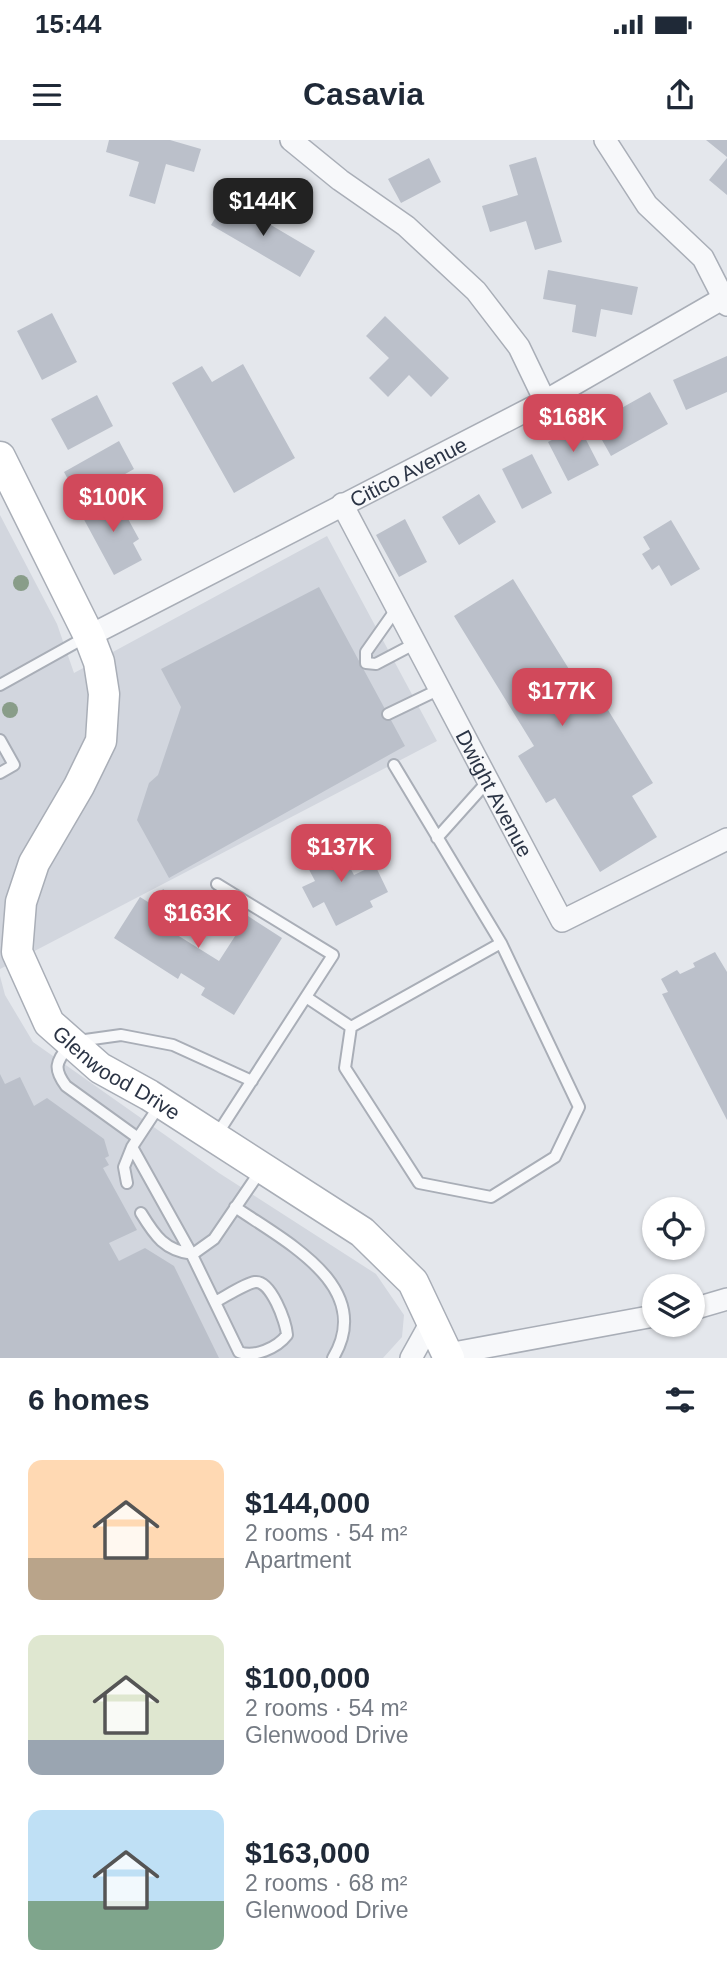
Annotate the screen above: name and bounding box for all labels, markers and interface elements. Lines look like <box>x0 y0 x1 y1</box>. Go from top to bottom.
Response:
text: 15:44 <box>35 9 102 39</box>
icon: menu <box>28 76 66 114</box>
text: Casavia <box>303 76 424 112</box>
icon: share <box>661 76 699 114</box>
pin: $144K <box>214 178 312 238</box>
text: $144K <box>229 188 297 214</box>
pin: $168K <box>524 394 622 454</box>
text: $168K <box>539 404 607 430</box>
street label: Citico Avenue <box>346 432 470 511</box>
pin: $100K <box>64 474 162 534</box>
text: $100K <box>79 484 147 510</box>
pin: $177K <box>513 668 611 728</box>
text: $177K <box>528 678 596 704</box>
street label: Dwight Avenue <box>452 726 537 860</box>
pin: $137K <box>292 824 390 884</box>
text: $137K <box>307 834 375 860</box>
pin: $163K <box>149 890 247 950</box>
text: $163K <box>164 900 232 926</box>
street label: Glenwood Drive <box>49 1021 185 1124</box>
map controls <box>642 1197 705 1337</box>
button: locate <box>642 1197 705 1260</box>
button: layers <box>642 1274 705 1337</box>
icon: filters <box>661 1381 699 1419</box>
text: 6 homes <box>28 1383 150 1416</box>
text: $144,000 <box>245 1486 370 1519</box>
icon: home <box>84 1488 168 1572</box>
text: 2 rooms · 54 m² <box>245 1520 407 1546</box>
text: Apartment <box>245 1547 351 1573</box>
text: $100,000 <box>245 1661 370 1694</box>
icon: home <box>84 1663 168 1747</box>
text: 2 rooms · 54 m² <box>245 1695 407 1721</box>
text: Glenwood Drive <box>245 1722 409 1748</box>
text: $163,000 <box>245 1836 370 1869</box>
icon: home <box>84 1838 168 1922</box>
text: 2 rooms · 68 m² <box>245 1870 407 1896</box>
text: Glenwood Drive <box>245 1897 409 1923</box>

